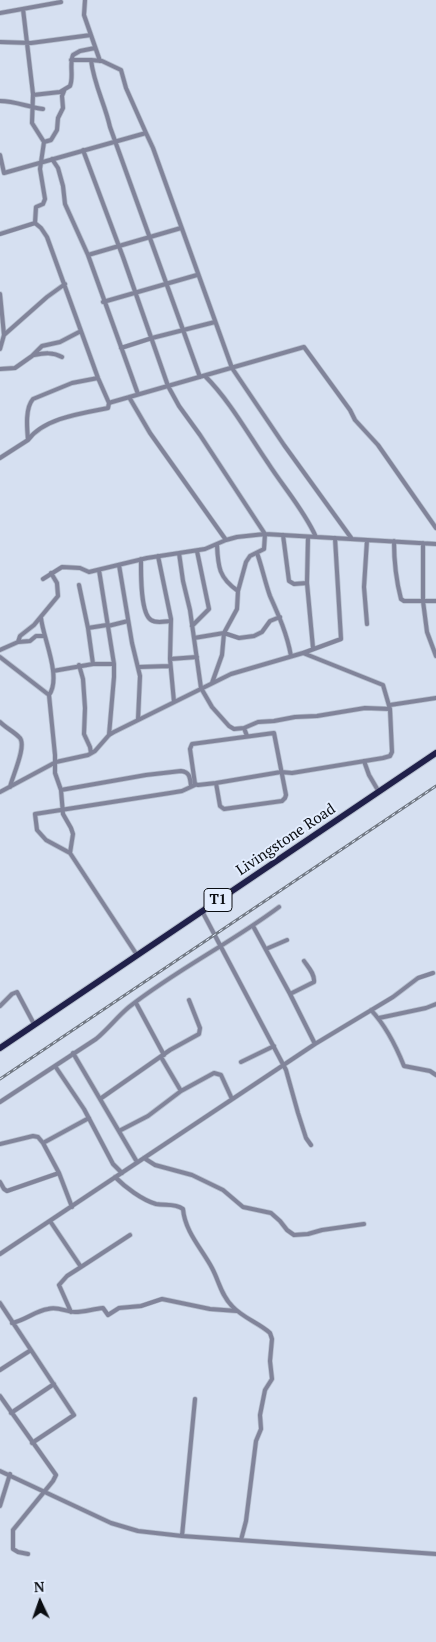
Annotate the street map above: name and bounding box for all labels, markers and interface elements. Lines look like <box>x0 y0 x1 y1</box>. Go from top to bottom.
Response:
street label: Livingstone Road <box>233 800 339 880</box>
road number: T1 <box>204 888 232 912</box>
north arrow <box>15 1577 65 1627</box>
text: N <box>33 1577 45 1596</box>

